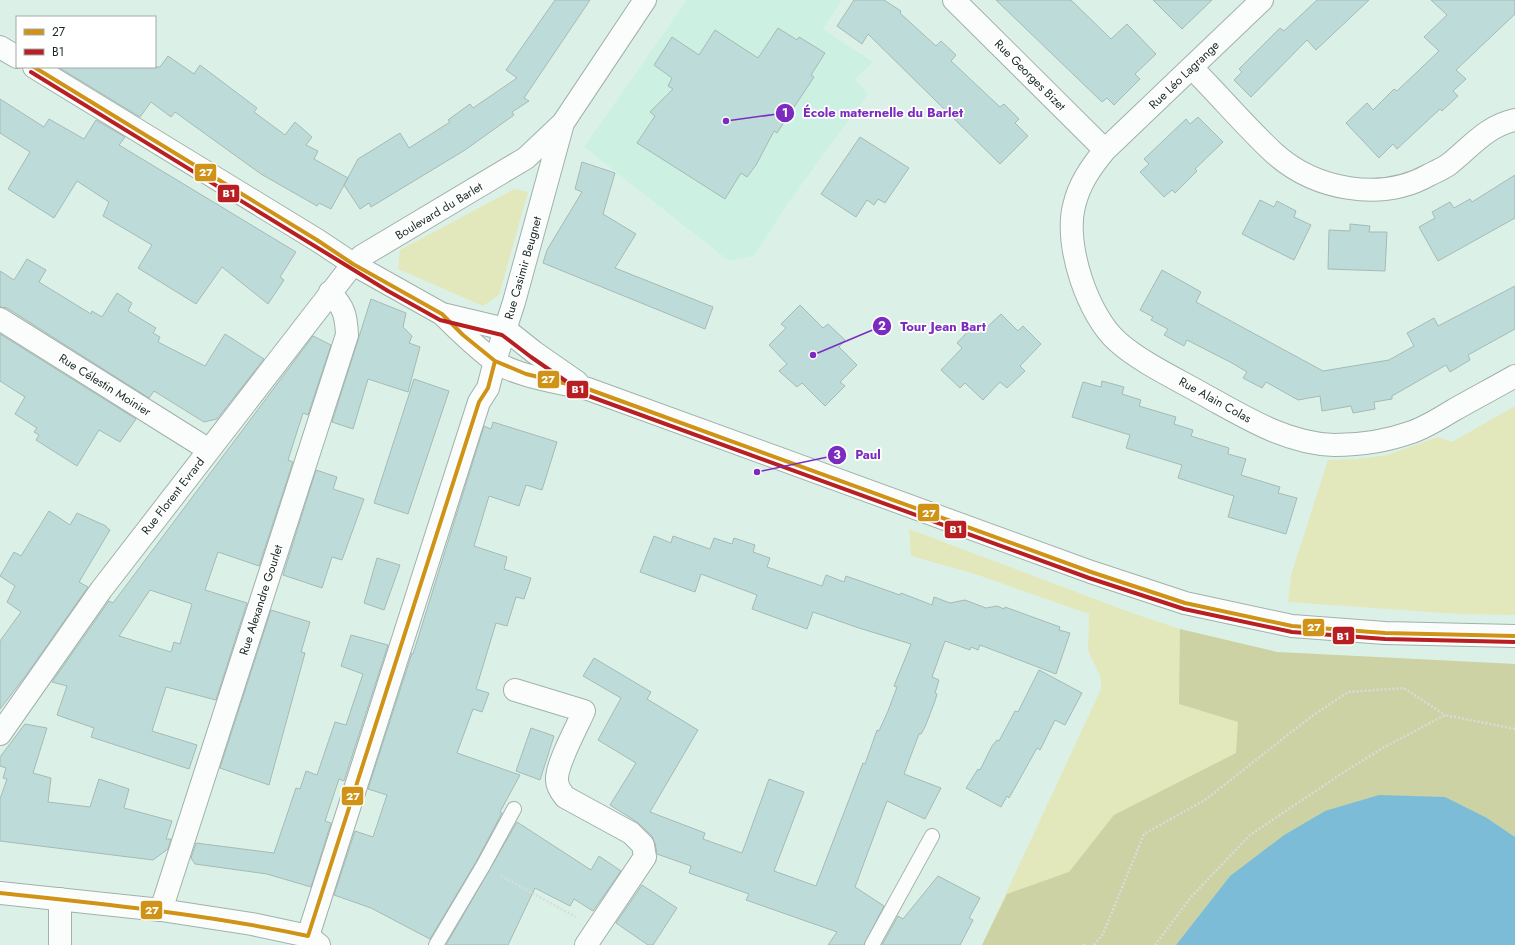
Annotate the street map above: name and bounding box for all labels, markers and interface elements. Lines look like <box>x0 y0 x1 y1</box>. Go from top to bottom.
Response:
legend <box>16 16 156 68</box>
text: 27 <box>52 23 66 41</box>
street label: Rue Georges Bizet <box>990 35 1070 115</box>
street label: Rue Léo Lagrange <box>1145 37 1223 113</box>
text: B1 <box>52 43 64 61</box>
callout: École maternelle du Barlet <box>775 100 971 125</box>
text: École maternelle du Barlet <box>803 103 964 122</box>
text: 1 <box>782 104 788 122</box>
line badge: 27 <box>194 163 217 182</box>
text: 27 <box>199 164 213 180</box>
street label: Boulevard du Barlet <box>392 178 486 244</box>
line badge: B1 <box>217 184 240 203</box>
text: B1 <box>223 185 235 201</box>
street label: Rue Casimir Beugnet <box>500 214 546 322</box>
callout: Tour Jean Bart <box>872 313 993 338</box>
text: 2 <box>878 317 886 335</box>
text: Tour Jean Bart <box>900 317 987 336</box>
street label: Rue Célestin Moinier <box>55 349 155 421</box>
line badge: 27 <box>537 370 560 389</box>
text: 27 <box>541 371 555 387</box>
street label: Rue Alain Colas <box>1175 373 1255 427</box>
line badge: B1 <box>566 380 589 399</box>
text: B1 <box>572 381 584 397</box>
callout: Paul <box>827 442 889 467</box>
text: Paul <box>855 445 881 464</box>
text: 3 <box>833 446 841 464</box>
street label: Rue Florent Evrard <box>137 454 209 538</box>
line badge: 27 <box>917 503 940 522</box>
text: 27 <box>922 505 936 521</box>
line badge: B1 <box>944 520 967 539</box>
text: B1 <box>950 521 962 537</box>
street label: Rue Alexandre Gourlet <box>235 542 287 658</box>
line badge: 27 <box>1302 618 1325 637</box>
text: 27 <box>1307 619 1321 635</box>
line badge: B1 <box>1332 626 1355 645</box>
text: B1 <box>1337 628 1349 644</box>
line badge: 27 <box>341 786 364 806</box>
text: 27 <box>346 788 360 804</box>
line badge: 27 <box>140 900 163 920</box>
text: 27 <box>145 902 159 918</box>

